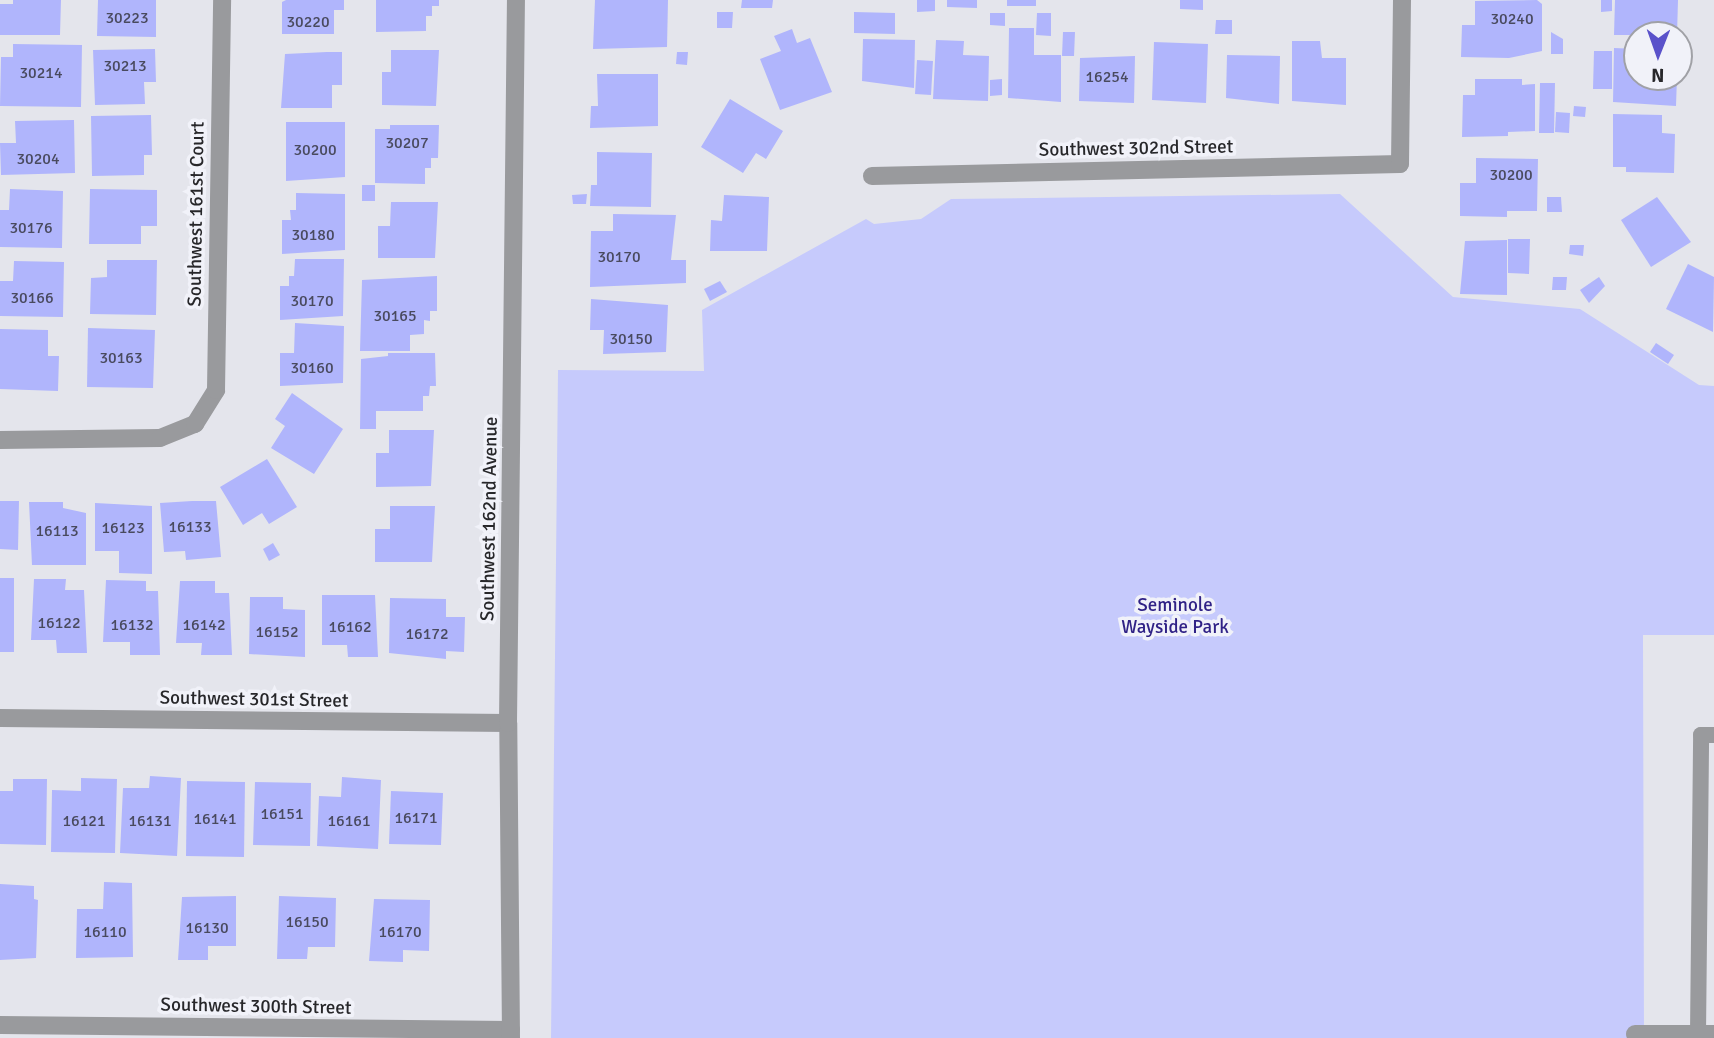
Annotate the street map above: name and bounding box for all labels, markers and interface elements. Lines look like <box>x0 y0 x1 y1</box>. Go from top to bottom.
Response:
house number: 30223 <box>105 8 149 28</box>
house number: 30240 <box>1490 9 1534 29</box>
house number: 30220 <box>286 12 330 32</box>
north arrow <box>1623 21 1693 91</box>
house number: 30213 <box>103 56 147 76</box>
house number: 30214 <box>19 63 63 83</box>
text: N <box>1651 63 1664 87</box>
house number: 16254 <box>1085 67 1129 87</box>
street label: Southwest 161st Court <box>184 121 210 307</box>
house number: 30207 <box>385 133 429 153</box>
street label: Southwest 302nd Street <box>1039 136 1233 162</box>
house number: 30200 <box>293 140 337 160</box>
house number: 30204 <box>16 149 60 169</box>
house number: 30200 <box>1489 165 1533 185</box>
house number: 30176 <box>9 218 53 238</box>
house number: 30180 <box>291 225 335 245</box>
house number: 30170 <box>597 247 641 267</box>
house number: 30166 <box>10 288 54 308</box>
house number: 30170 <box>290 291 334 311</box>
house number: 30165 <box>373 306 417 326</box>
house number: 30150 <box>609 329 653 349</box>
house number: 30163 <box>99 348 143 368</box>
house number: 30160 <box>290 358 334 378</box>
street label: Southwest 162nd Avenue <box>477 417 503 621</box>
house number: 16133 <box>168 517 212 537</box>
house number: 16123 <box>101 518 145 538</box>
house number: 16113 <box>35 521 79 541</box>
park label: Seminole Wayside Park <box>1121 595 1229 639</box>
house number: 16122 <box>37 613 81 633</box>
house number: 16132 <box>110 615 154 635</box>
house number: 16142 <box>182 615 226 635</box>
house number: 16162 <box>328 617 372 637</box>
house number: 16152 <box>255 622 299 642</box>
house number: 16172 <box>405 624 449 644</box>
street label: Southwest 301st Street <box>159 687 349 713</box>
house number: 16151 <box>260 804 304 824</box>
house number: 16171 <box>394 808 438 828</box>
house number: 16141 <box>193 809 237 829</box>
house number: 16121 <box>62 811 106 831</box>
house number: 16131 <box>128 811 172 831</box>
house number: 16161 <box>327 811 371 831</box>
house number: 16150 <box>285 912 329 932</box>
house number: 16130 <box>185 918 229 938</box>
house number: 16110 <box>83 922 127 942</box>
house number: 16170 <box>378 922 422 942</box>
street label: Southwest 300th Street <box>160 994 352 1020</box>

